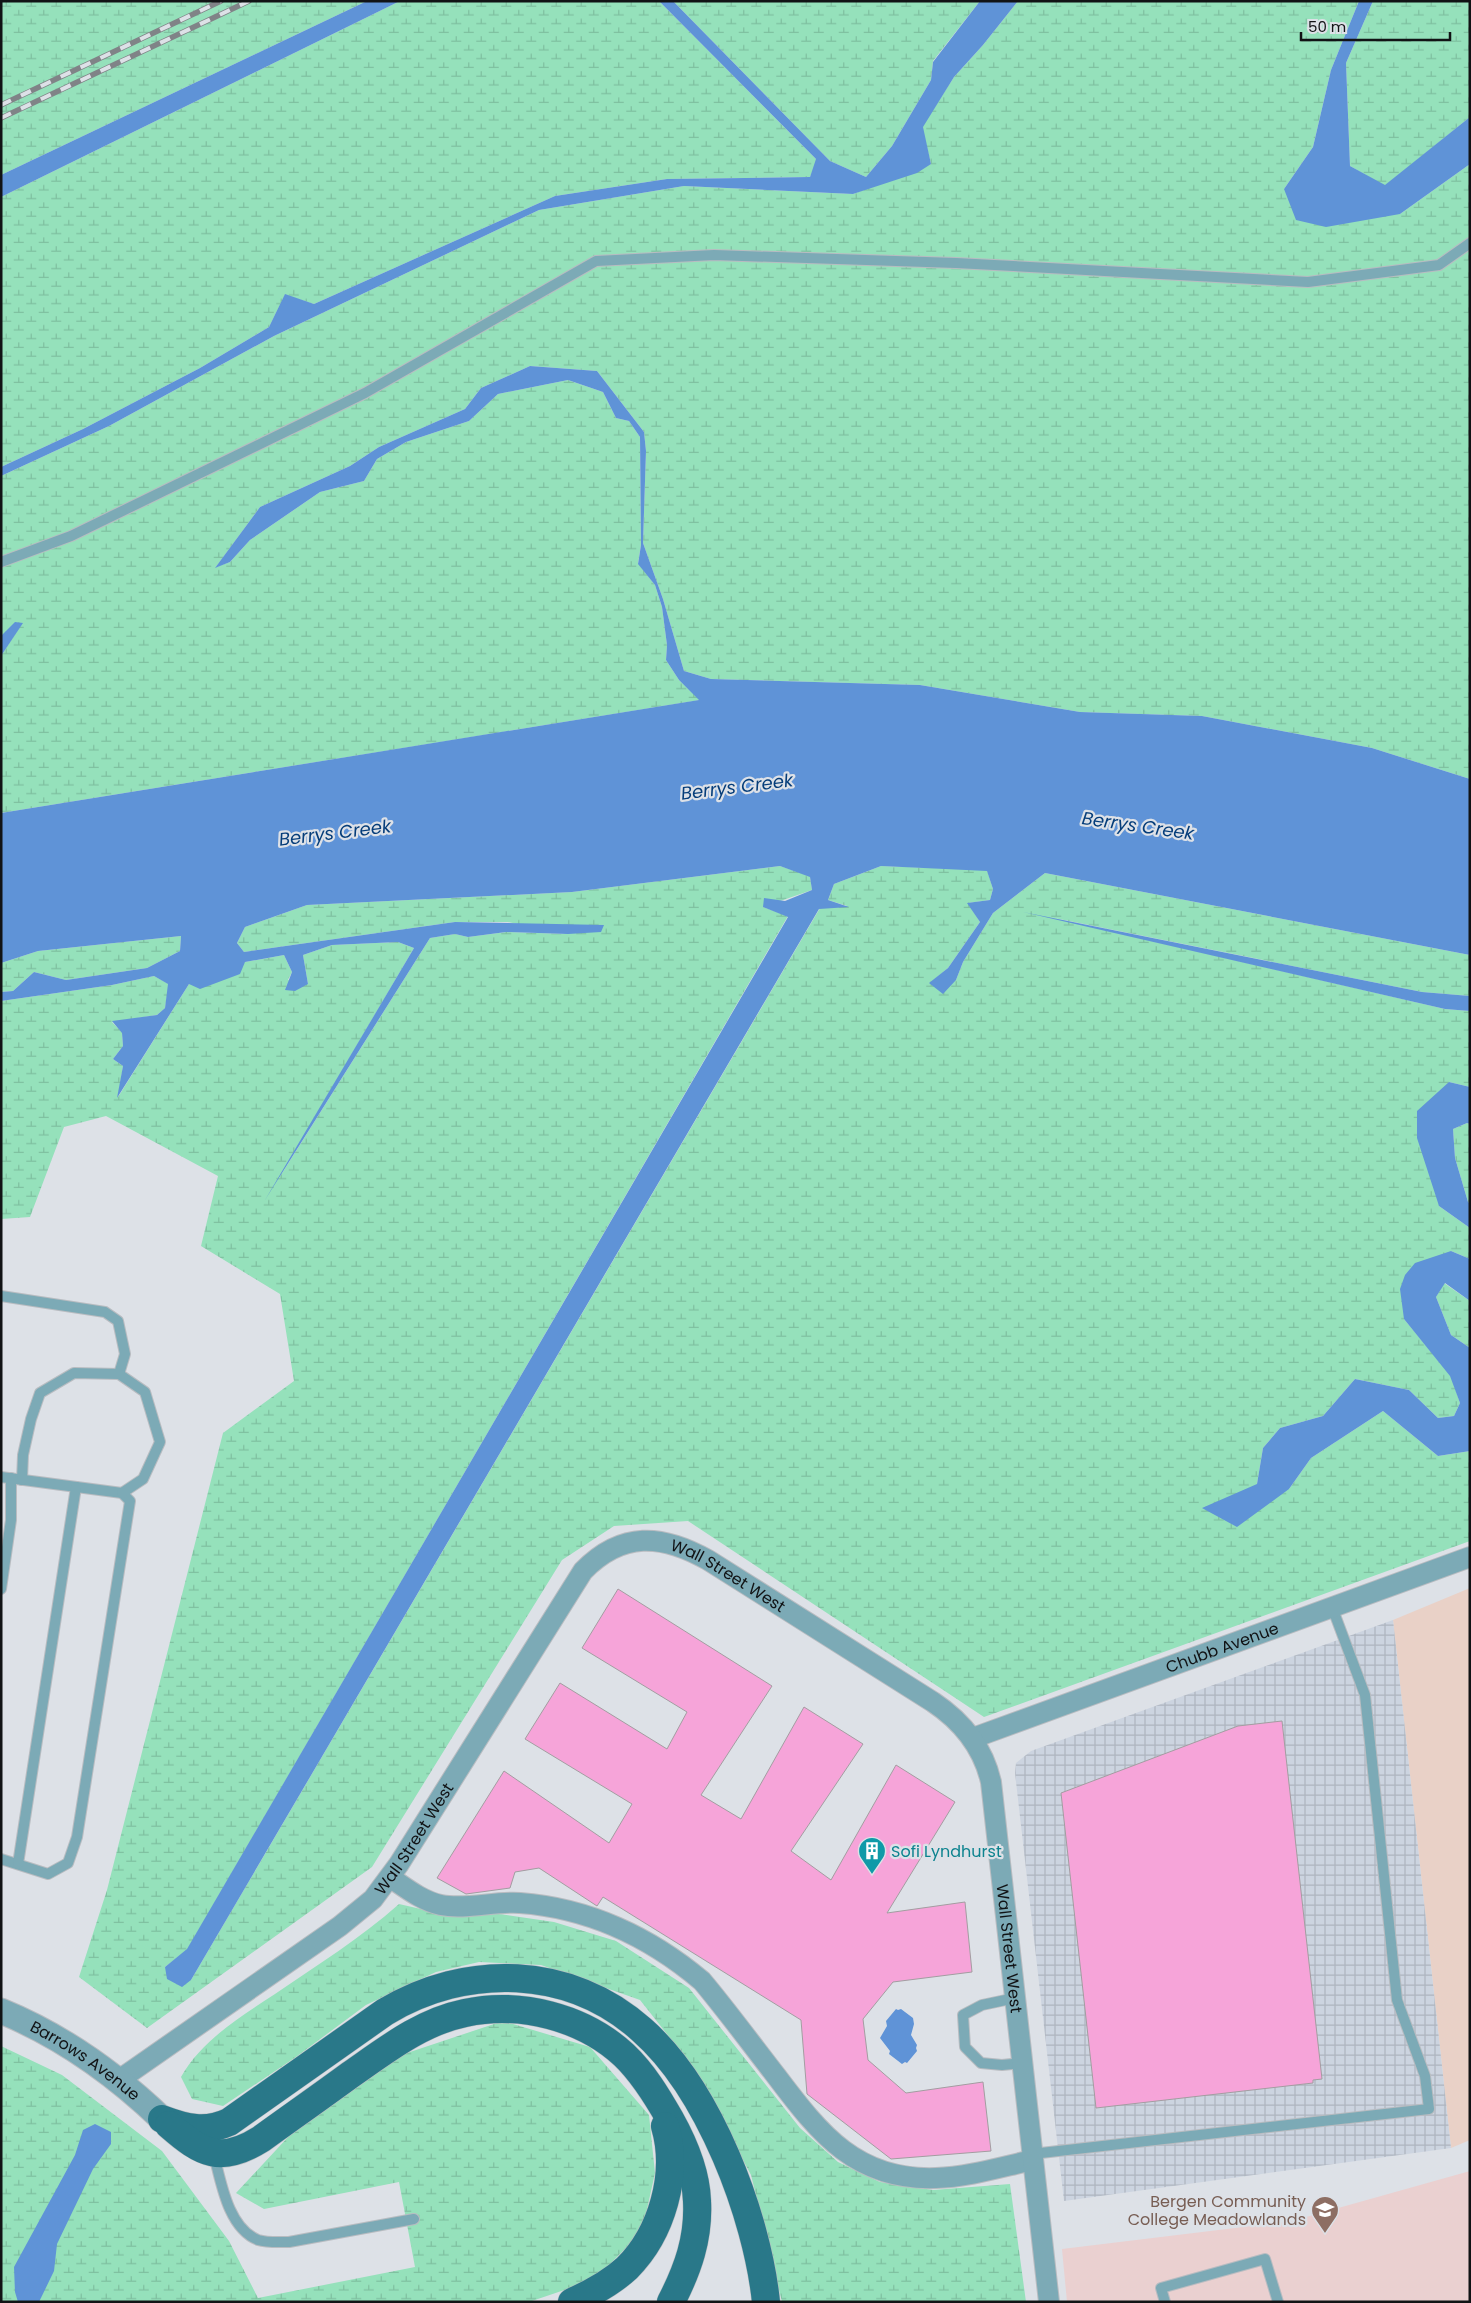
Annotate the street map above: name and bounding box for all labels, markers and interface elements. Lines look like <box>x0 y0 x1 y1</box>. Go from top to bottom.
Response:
scale bar <box>1301 10 1450 42</box>
text: 50 m <box>1308 16 1346 37</box>
water label: Berrys Creek <box>679 767 795 806</box>
water label: Berrys Creek <box>1081 805 1196 846</box>
water label: Berrys Creek <box>277 813 393 852</box>
street label: Wall Street West <box>668 1534 790 1618</box>
street label: Chubb Avenue <box>1162 1617 1282 1679</box>
street label: Wall Street West <box>369 1778 459 1900</box>
building icon: Sofi Lyndhurst <box>857 1836 887 1875</box>
place label: Sofi Lyndhurst <box>891 1840 1002 1863</box>
street label: Wall Street West <box>990 1883 1028 2014</box>
street label: Barrows Avenue <box>26 2015 145 2106</box>
place label: Bergen Community College Meadowlands <box>1128 2190 1306 2231</box>
school or university icon: Bergen Community College Meadowlands <box>1310 2195 1340 2234</box>

